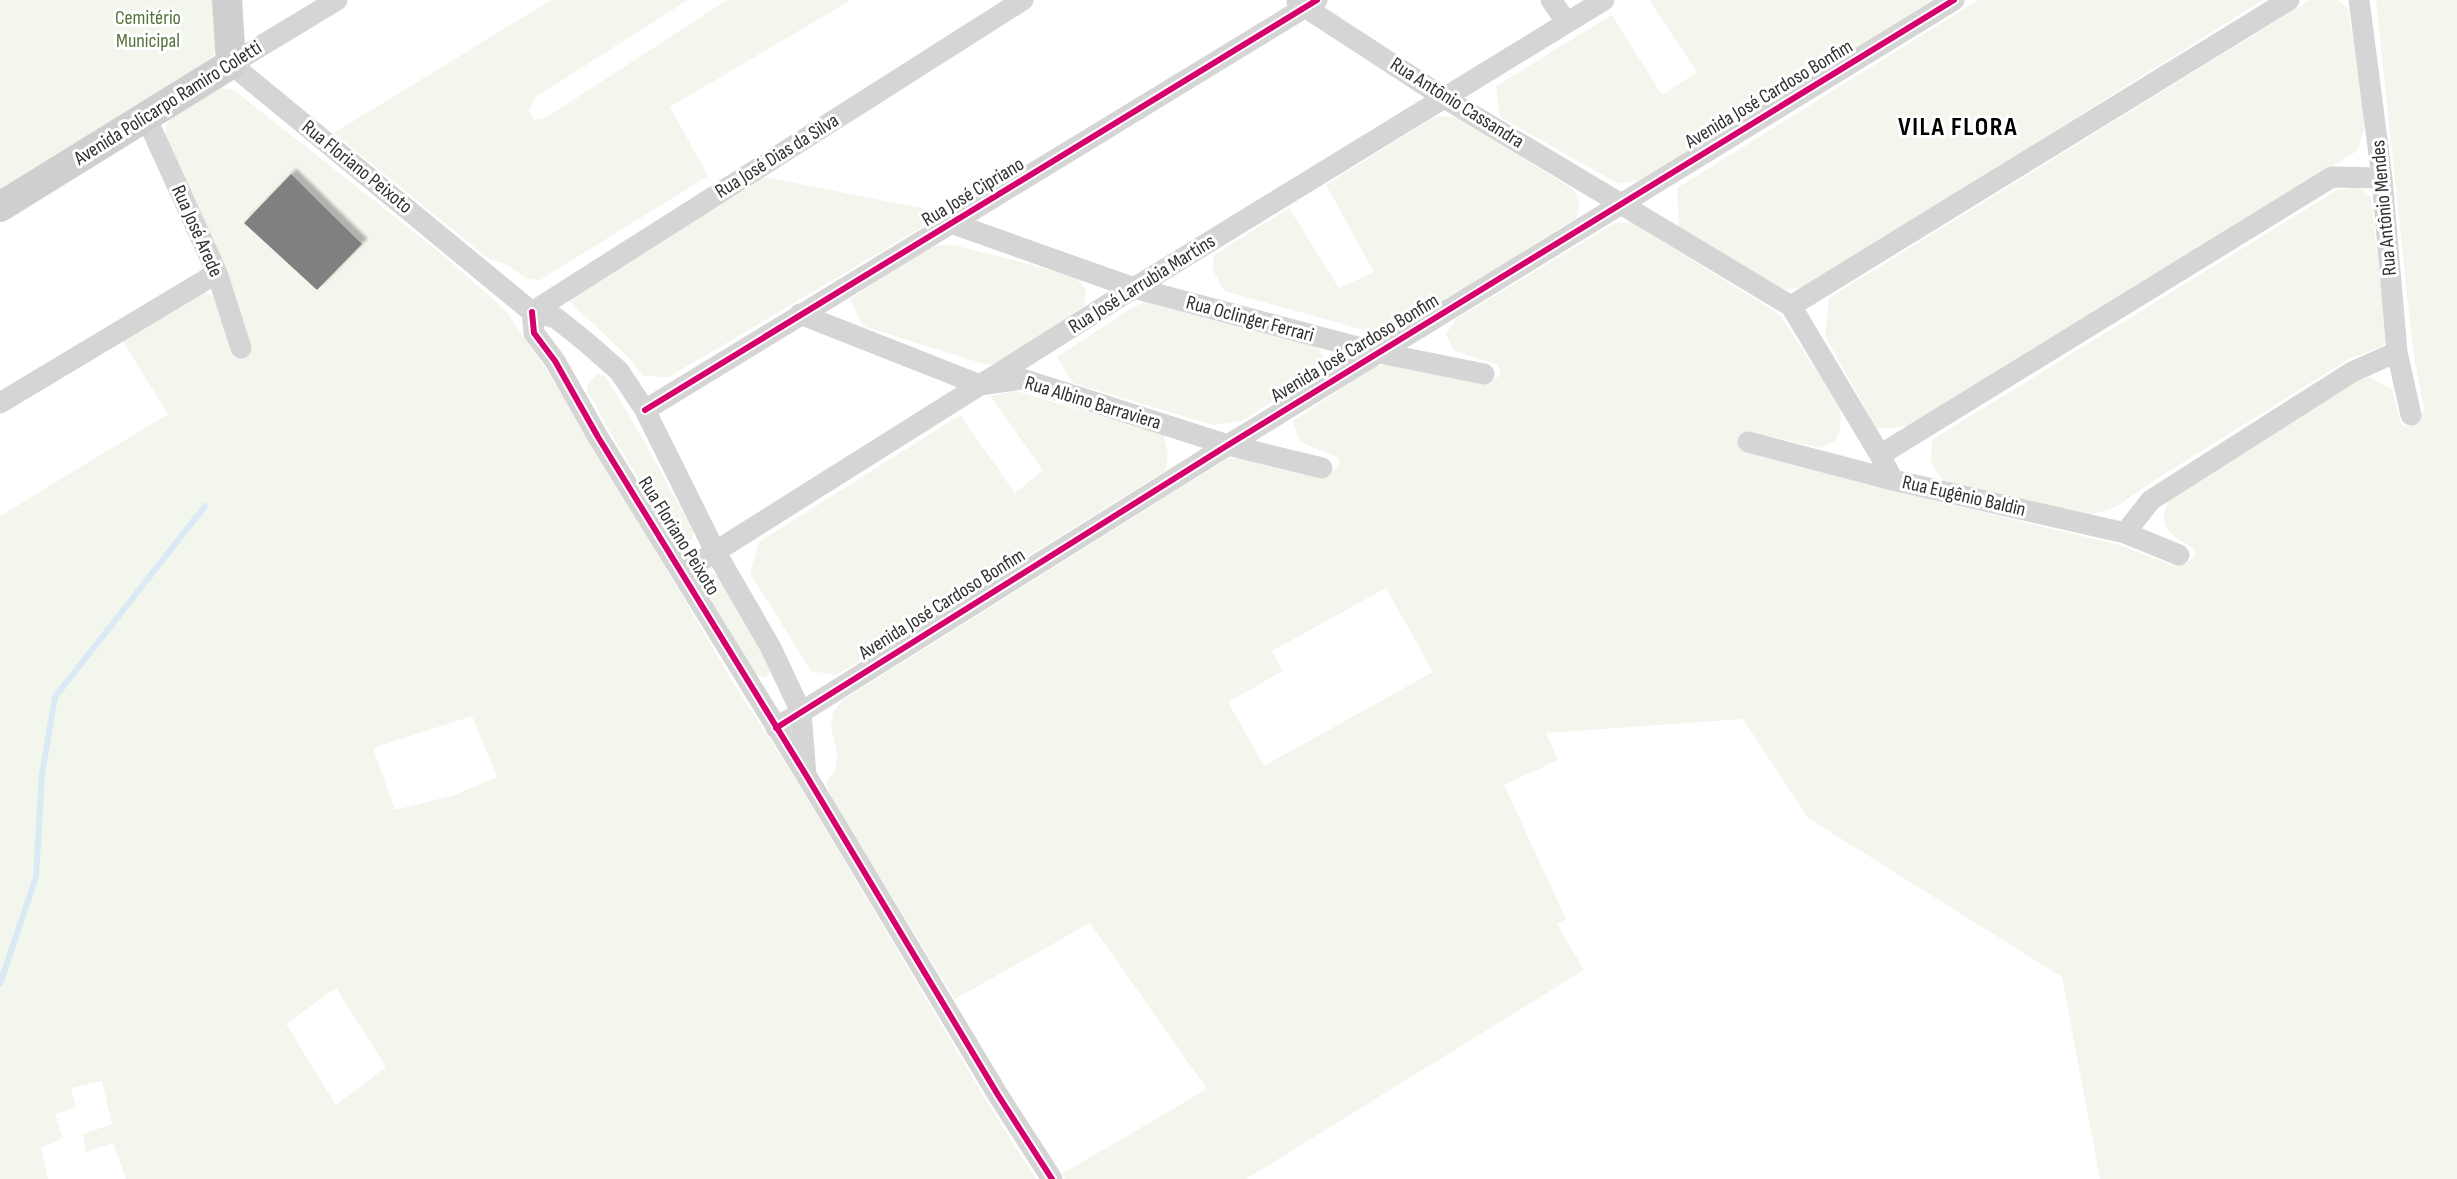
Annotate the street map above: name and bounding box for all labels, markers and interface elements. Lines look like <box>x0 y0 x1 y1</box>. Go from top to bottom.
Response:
park label: Cemitério Municipal <box>115 6 181 53</box>
street label: Avenida José Cardoso Bonfim <box>1680 34 1857 154</box>
street label: Avenida Policarpo Ramiro Coletti <box>69 35 266 171</box>
street label: Rua Antônio Cassandra <box>1386 52 1528 154</box>
street label: Rua José Dias da Silva <box>711 108 843 204</box>
district label: VILA FLORA <box>1898 112 2018 143</box>
street label: Rua Floriano Peixoto <box>297 115 417 219</box>
street label: Rua Antônio Mendes <box>2366 139 2402 277</box>
street label: Rua José Cipriano <box>918 152 1028 232</box>
street label: Rua José Arede <box>166 181 228 281</box>
street label: Rua José Larrubia Martins <box>1064 229 1220 339</box>
street label: Avenida José Cardoso Bonfim <box>1266 288 1443 408</box>
street label: Rua Oclinger Ferrari <box>1183 290 1317 348</box>
street label: Rua Albino Barraviera <box>1022 371 1164 435</box>
street label: Rua Eugênio Baldin <box>1900 470 2028 522</box>
street label: Rua Floriano Peixoto <box>633 472 725 600</box>
street label: Avenida José Cardoso Bonfim <box>854 543 1030 665</box>

